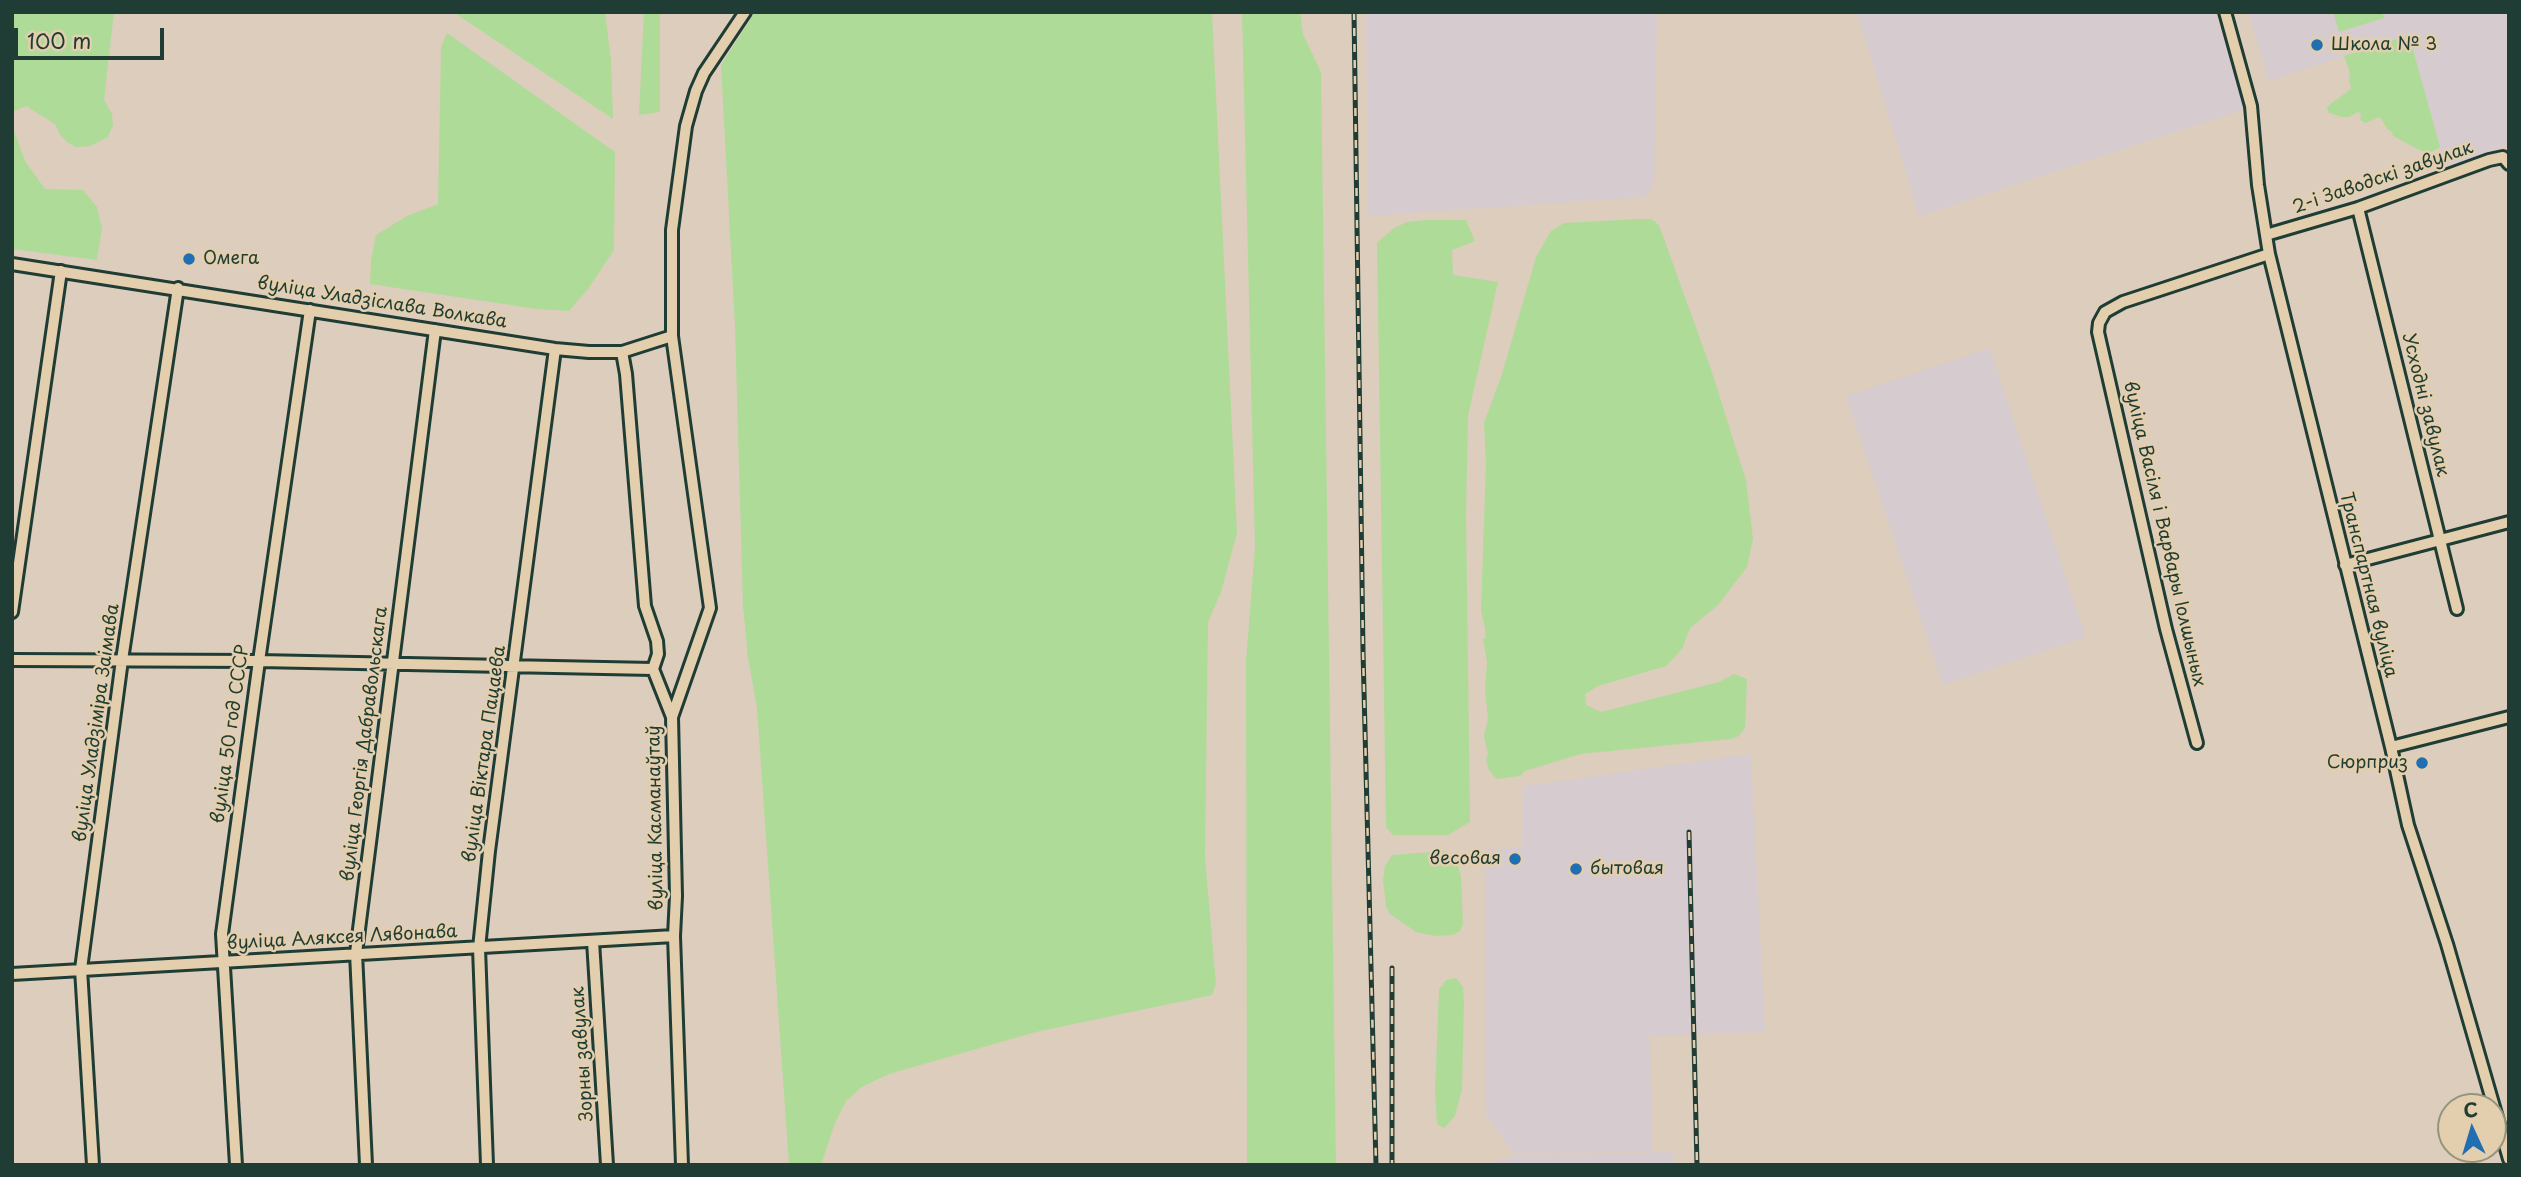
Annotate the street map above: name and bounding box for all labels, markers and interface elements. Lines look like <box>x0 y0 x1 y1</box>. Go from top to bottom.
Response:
scale bar <box>18 14 168 58</box>
text: 100 m <box>27 24 91 56</box>
place label: Школа № 3 <box>2331 34 2437 56</box>
marker: Школа № 3 <box>2309 37 2325 53</box>
street label: 2-і Заводскі завулак <box>2290 137 2476 219</box>
place label: Омега <box>203 248 259 270</box>
marker: Омега <box>181 251 197 267</box>
street label: вуліца Уладзіслава Волкава <box>256 273 508 333</box>
street label: Усходні завулак <box>2397 331 2453 479</box>
street label: вуліца Васіля і Варвары Іолшыных <box>2118 379 2210 689</box>
street label: Транспартная вуліца <box>2335 490 2401 680</box>
street label: вуліца Уладзіміра Заімава <box>70 602 124 844</box>
street label: вуліца Георгія Дабравольскага <box>337 605 393 883</box>
street label: вуліца 50 год СССР <box>208 643 254 825</box>
street label: вуліца Віктара Пацаева <box>459 644 511 864</box>
street label: вуліца Касманаўтаў <box>644 725 668 911</box>
place label: Сюрприз <box>2327 752 2408 774</box>
marker: Сюрприз <box>2414 755 2430 771</box>
place label: весовая <box>1429 848 1501 870</box>
marker: весовая <box>1507 851 1523 867</box>
place label: бытовая <box>1590 858 1664 880</box>
marker: бытовая <box>1568 861 1584 877</box>
street label: вуліца Аляксея Лявонава <box>226 921 458 955</box>
street label: Зорны завулак <box>568 986 598 1122</box>
north arrow <box>2437 1093 2507 1163</box>
text: С <box>2463 1095 2479 1124</box>

